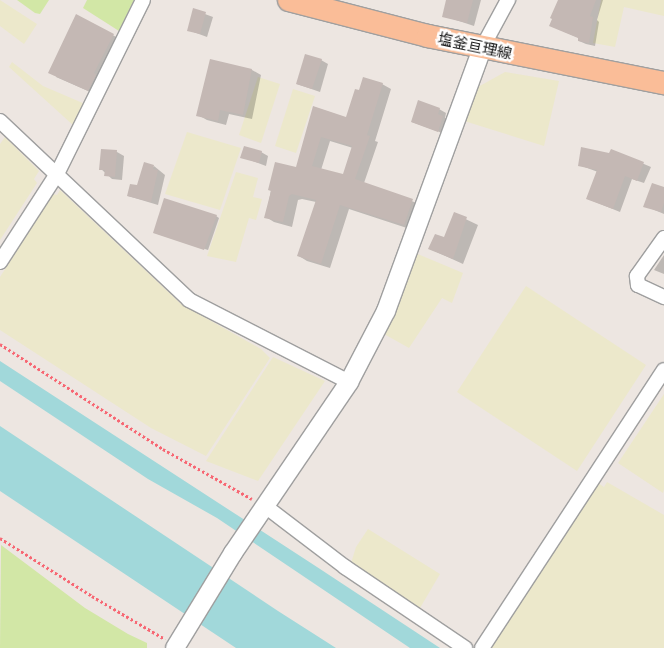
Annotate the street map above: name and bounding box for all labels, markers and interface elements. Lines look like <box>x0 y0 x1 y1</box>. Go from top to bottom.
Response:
street label: 塩釜亘理線 <box>436 29 514 63</box>

